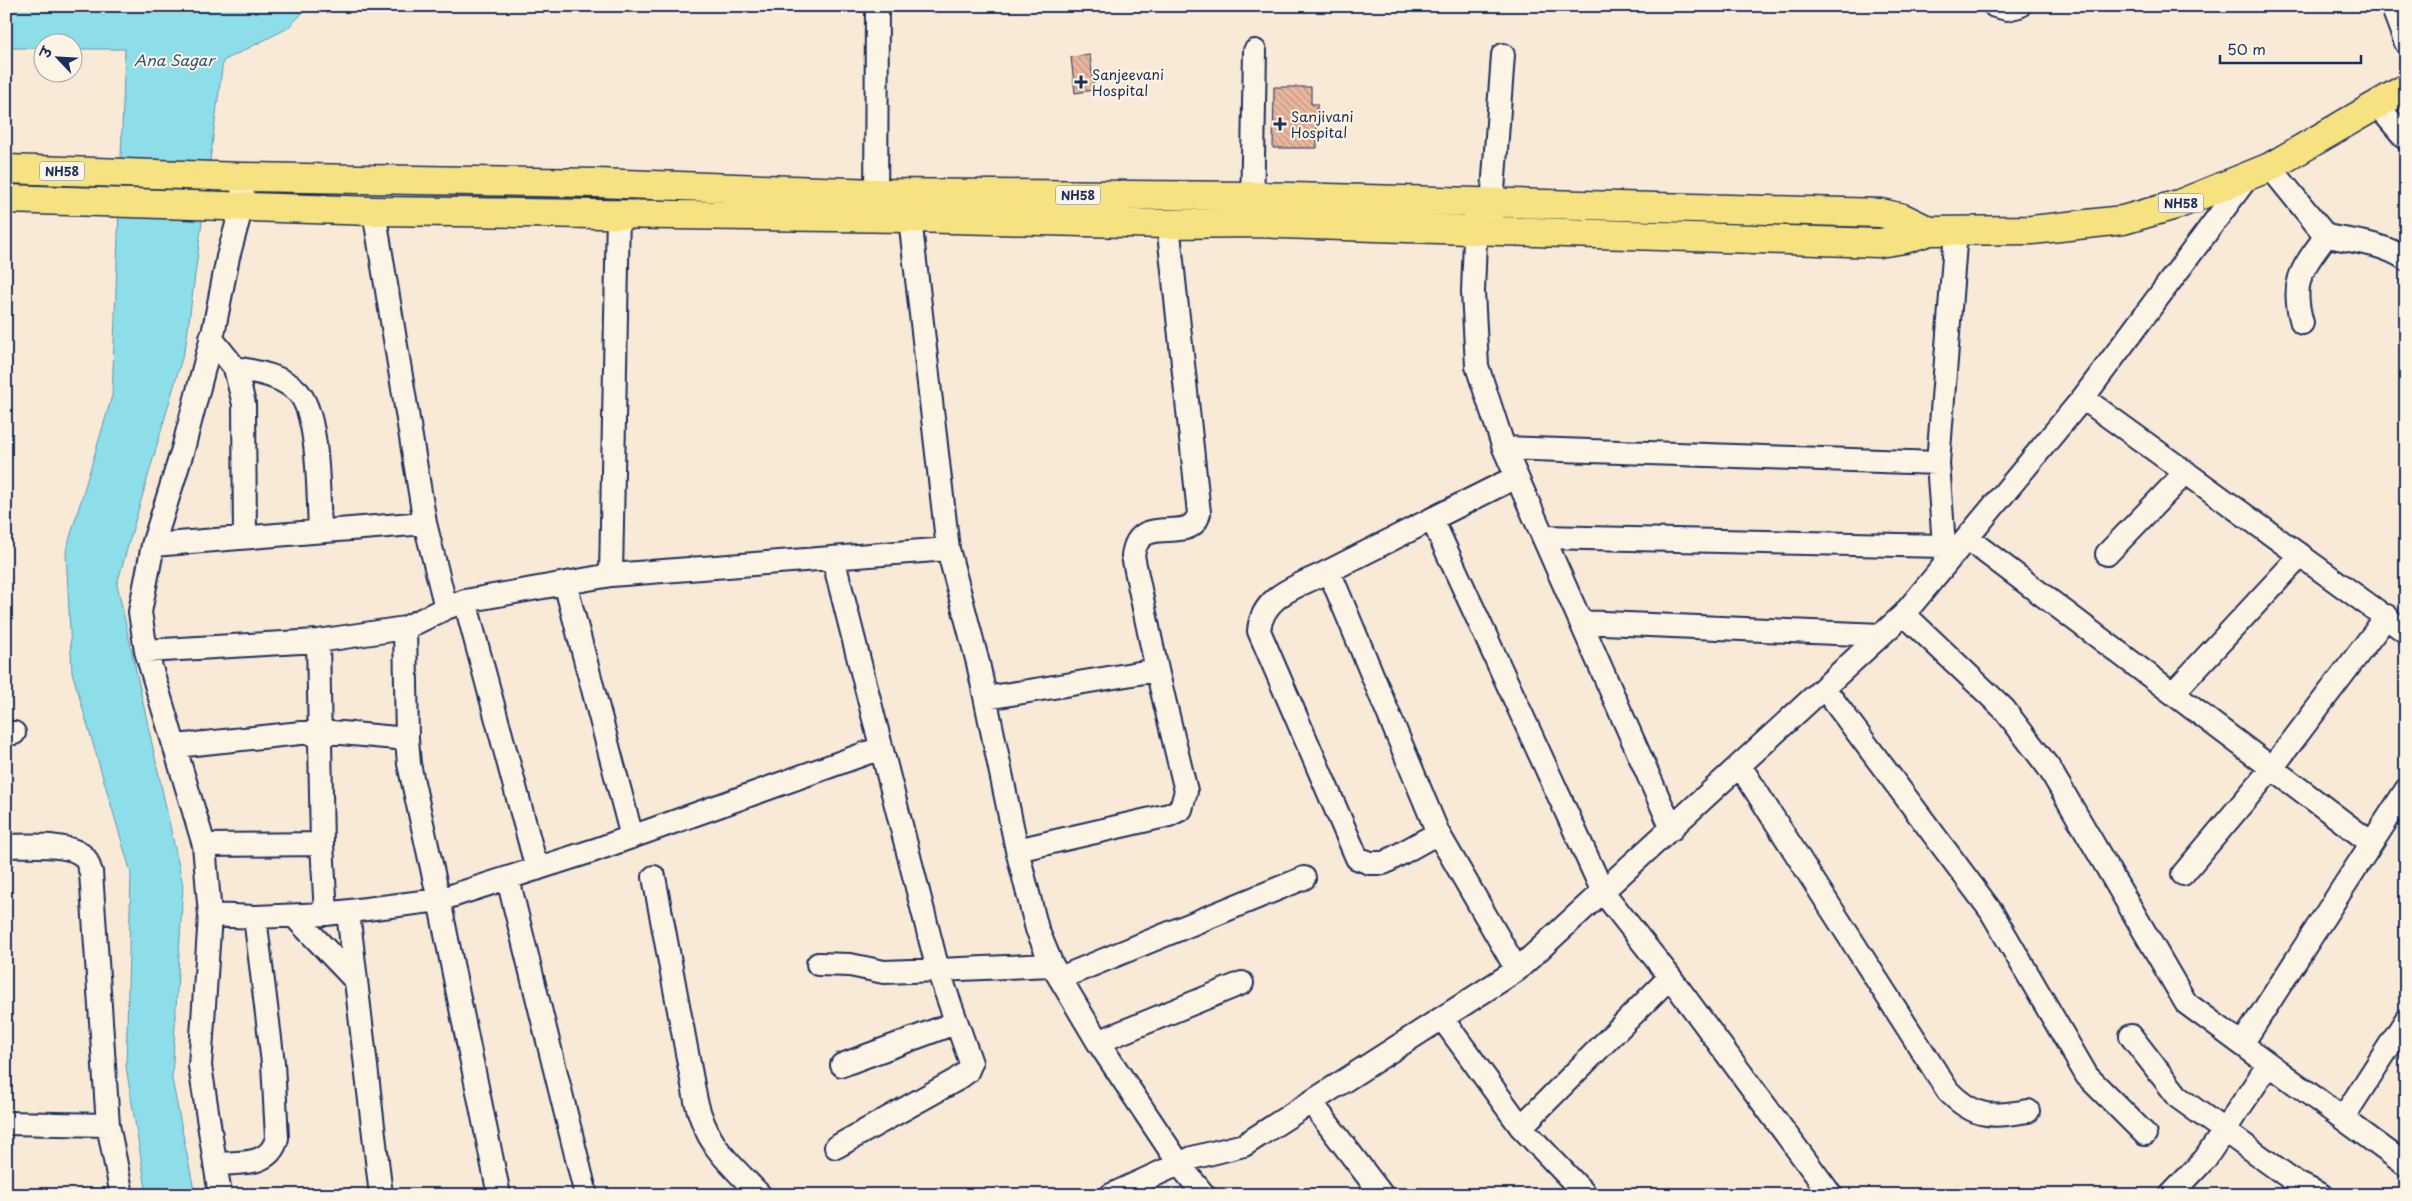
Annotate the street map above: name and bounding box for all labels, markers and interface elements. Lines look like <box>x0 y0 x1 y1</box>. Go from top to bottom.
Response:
north arrow <box>32 32 82 82</box>
scale bar <box>2220 32 2361 64</box>
text: 50 m <box>2227 37 2266 60</box>
text: उ <box>33 42 58 63</box>
water label: Ana Sagar <box>134 48 216 71</box>
place label: Sanjeevani Hospital <box>1092 64 1164 101</box>
marker: Sanjeevani Hospital <box>1074 75 1088 89</box>
place label: Sanjivani Hospital <box>1291 106 1354 143</box>
marker: Sanjivani Hospital <box>1273 117 1287 131</box>
road number: NH58 <box>40 162 84 180</box>
road number: NH58 <box>1056 186 1100 204</box>
road number: NH58 <box>2158 194 2204 212</box>

